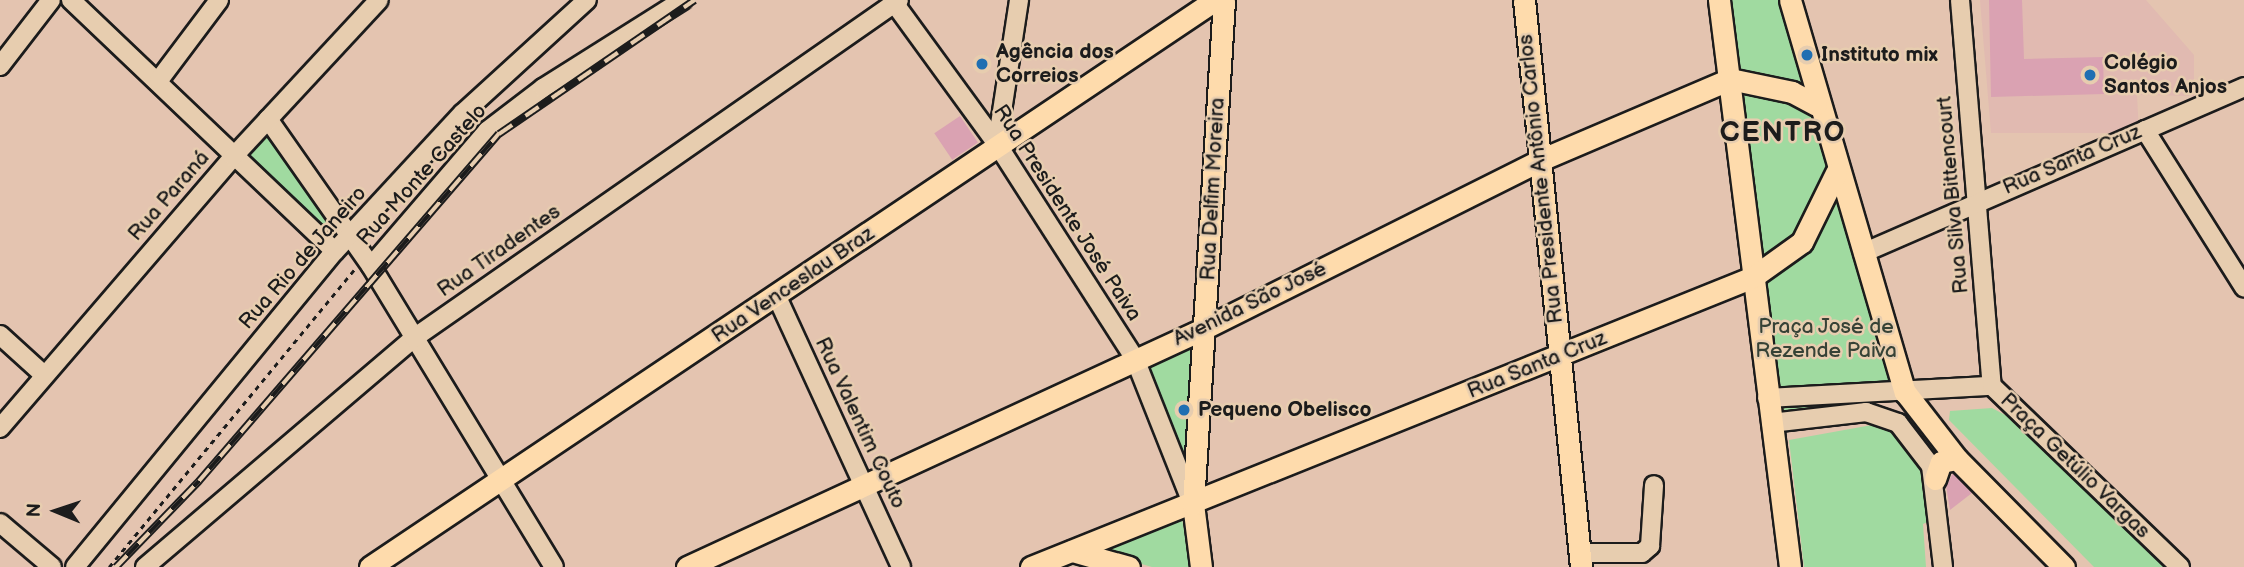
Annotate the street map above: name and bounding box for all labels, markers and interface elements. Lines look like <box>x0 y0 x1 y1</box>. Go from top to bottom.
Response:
street label: Rua Presidente Antônio Carlos <box>1513 33 1569 325</box>
place label: Agência dos Correios <box>996 39 1114 89</box>
place label: Instituto mix <box>1821 42 1938 68</box>
marker: Instituto mix <box>1799 47 1815 63</box>
place label: Colégio Santos Anjos <box>2104 50 2227 100</box>
marker: Agência dos Correios <box>974 56 990 72</box>
marker: Colégio Santos Anjos <box>2082 67 2098 83</box>
street label: Rua Silva Bittencourt <box>1932 95 1974 295</box>
street label: Rua Delfim Moreira <box>1196 97 1230 281</box>
street label: Rua Monte Castelo <box>352 99 492 251</box>
street label: Rua Presidente José Paiva <box>987 100 1147 326</box>
district label: CENTRO <box>1720 116 1846 150</box>
street label: Rua Santa Cruz <box>1999 119 2145 201</box>
street label: Rua Paraná <box>123 146 215 246</box>
street label: Rua Rio de Janeiro <box>234 181 372 335</box>
street label: Rua Tiradentes <box>432 199 566 303</box>
street label: Rua Venceslau Braz <box>707 221 879 349</box>
street label: Avenida São José <box>1169 256 1331 352</box>
park label: Praça José de Rezende Paiva <box>1755 314 1897 364</box>
street label: Rua Santa Cruz <box>1464 326 1610 404</box>
street label: Rua Valentim Couto <box>809 333 911 513</box>
street label: Praça Getúlio Vargas <box>1995 388 2155 544</box>
place label: Pequeno Obelisco <box>1198 397 1372 423</box>
marker: Pequeno Obelisco <box>1176 402 1192 418</box>
north arrow <box>21 476 91 546</box>
text: N <box>23 503 46 518</box>

